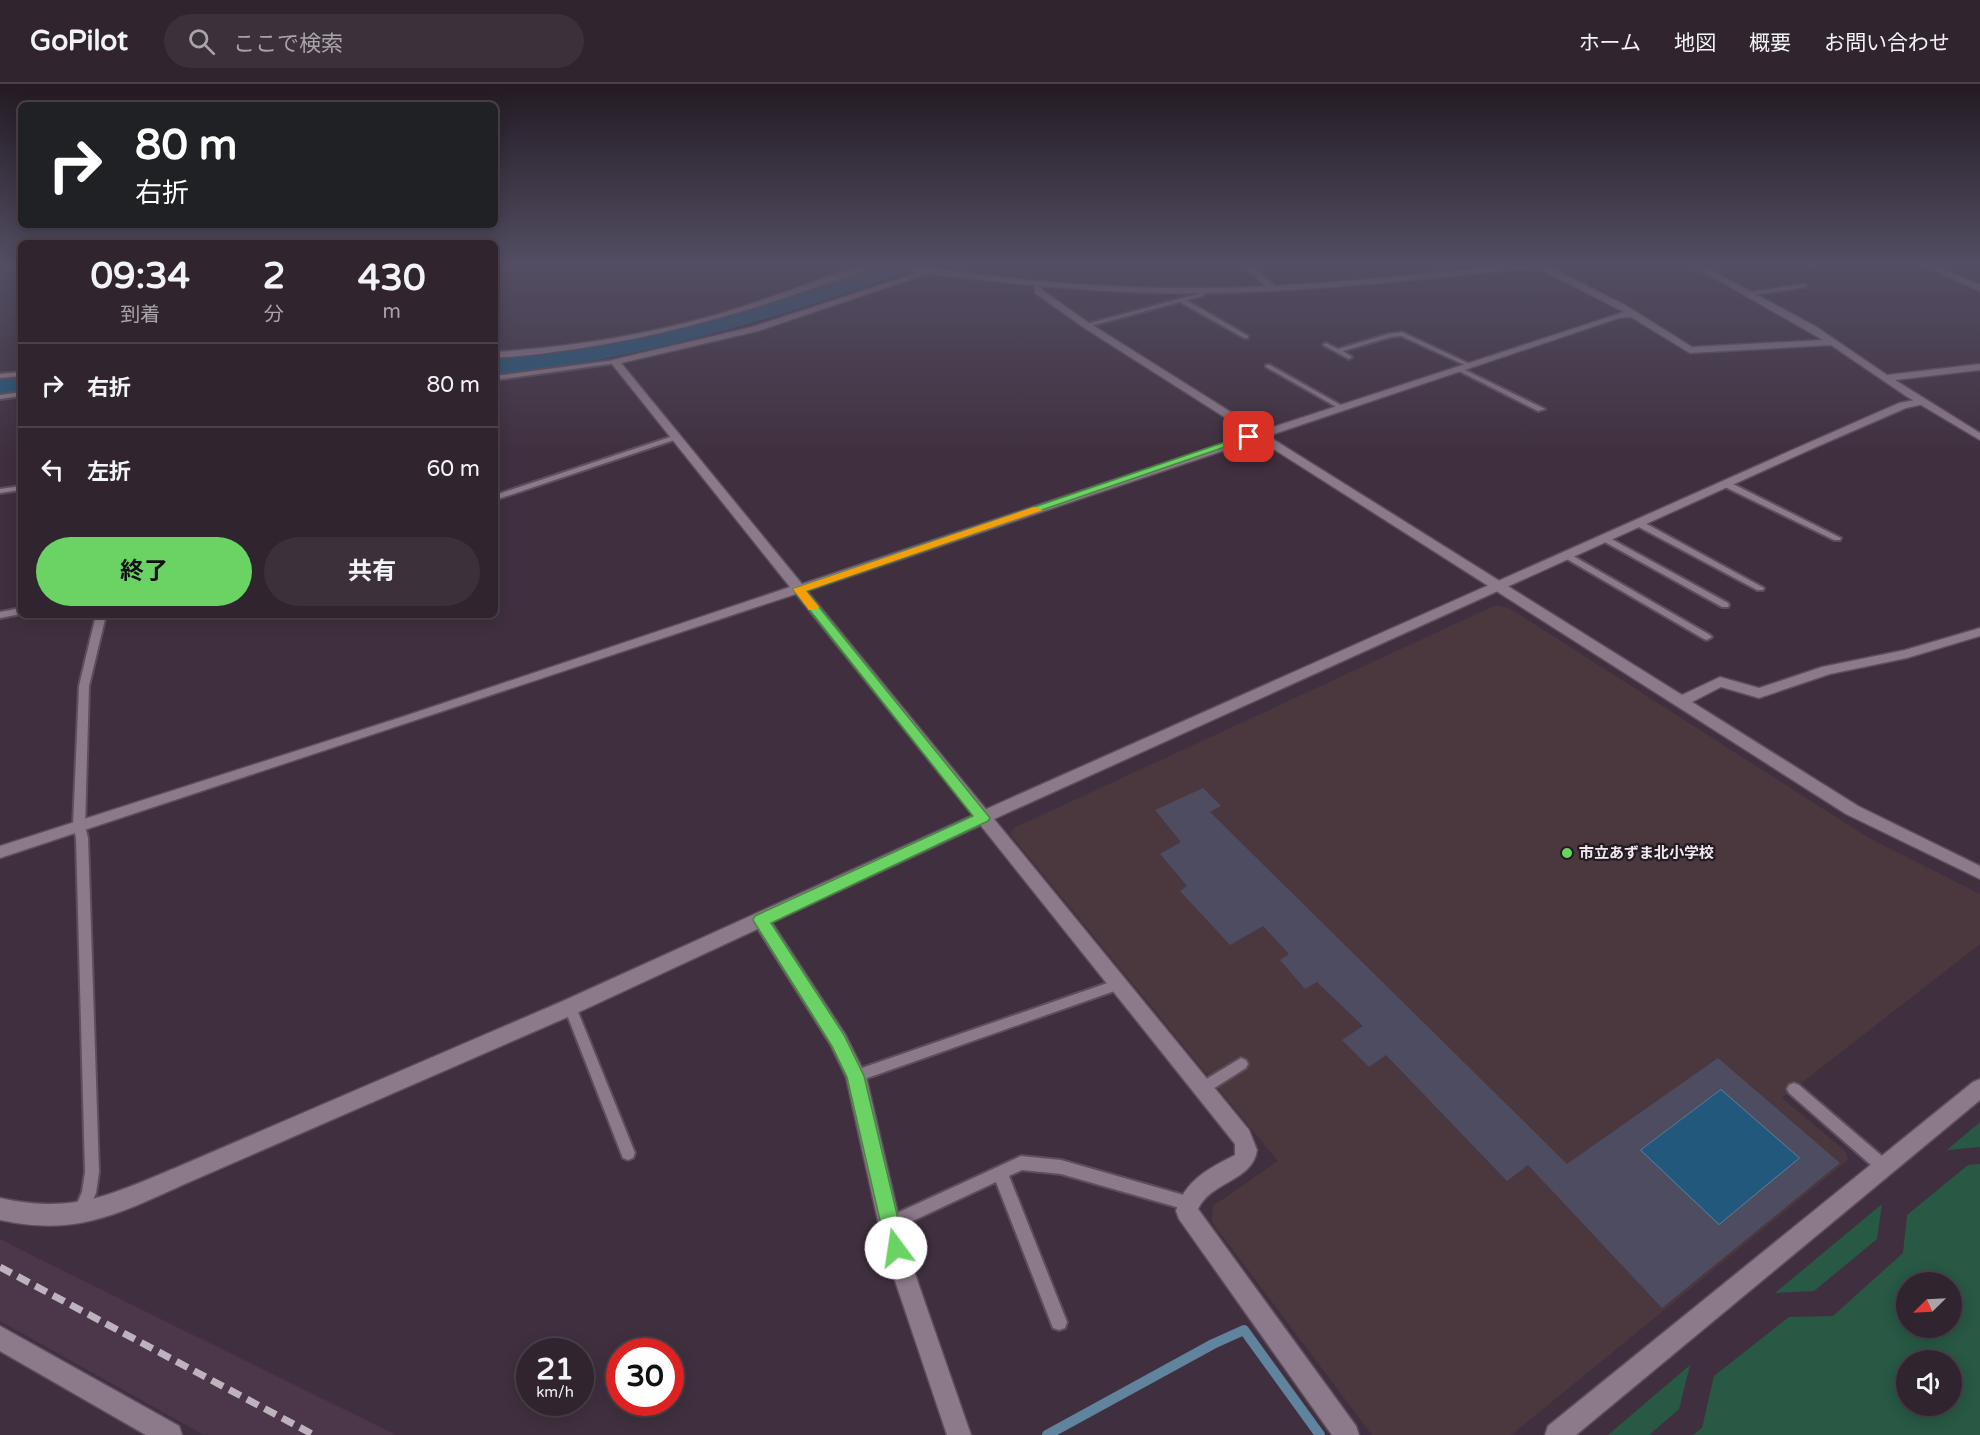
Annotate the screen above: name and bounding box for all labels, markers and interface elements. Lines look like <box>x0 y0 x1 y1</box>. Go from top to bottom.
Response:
search box <box>164 14 584 68</box>
text: GoPilot <box>30 24 128 58</box>
icon: search <box>185 25 218 58</box>
text: ここで検索 <box>233 31 343 57</box>
text: ホーム <box>1579 31 1641 56</box>
text: 地図 <box>1674 31 1716 56</box>
text: 概要 <box>1749 31 1791 56</box>
text: お問い合わせ <box>1824 31 1950 56</box>
text: 80 m <box>135 120 237 171</box>
icon: right <box>36 126 114 204</box>
text: 右折 <box>135 177 189 210</box>
text: 09:34 <box>90 255 190 298</box>
text: 2 <box>263 255 285 298</box>
text: 430 <box>358 257 426 300</box>
text: m <box>382 300 401 324</box>
text: 到着 <box>120 303 160 327</box>
text: 分 <box>264 303 284 327</box>
icon: right <box>36 369 69 402</box>
text: 80 m <box>426 372 480 398</box>
text: 右折 <box>87 375 131 401</box>
pin <box>1223 411 1274 462</box>
icon: arrive <box>1232 420 1265 453</box>
icon: left <box>36 453 69 486</box>
text: 60 m <box>426 456 480 482</box>
text: 左折 <box>87 459 131 485</box>
button: 終了 <box>36 537 252 606</box>
button: 共有 <box>264 537 480 606</box>
place label: 市立あずま北小学校 <box>1579 844 1714 862</box>
marker: 市立あずま北小学校 <box>1560 846 1574 860</box>
position arrow <box>864 1216 928 1280</box>
north arrow <box>1896 1272 1962 1338</box>
map controls <box>1896 1272 1962 1416</box>
speed limit sign: 30 <box>606 1338 684 1416</box>
button: sound <box>1896 1350 1962 1416</box>
text: 21 <box>536 1351 574 1388</box>
text: km/h <box>536 1383 574 1401</box>

